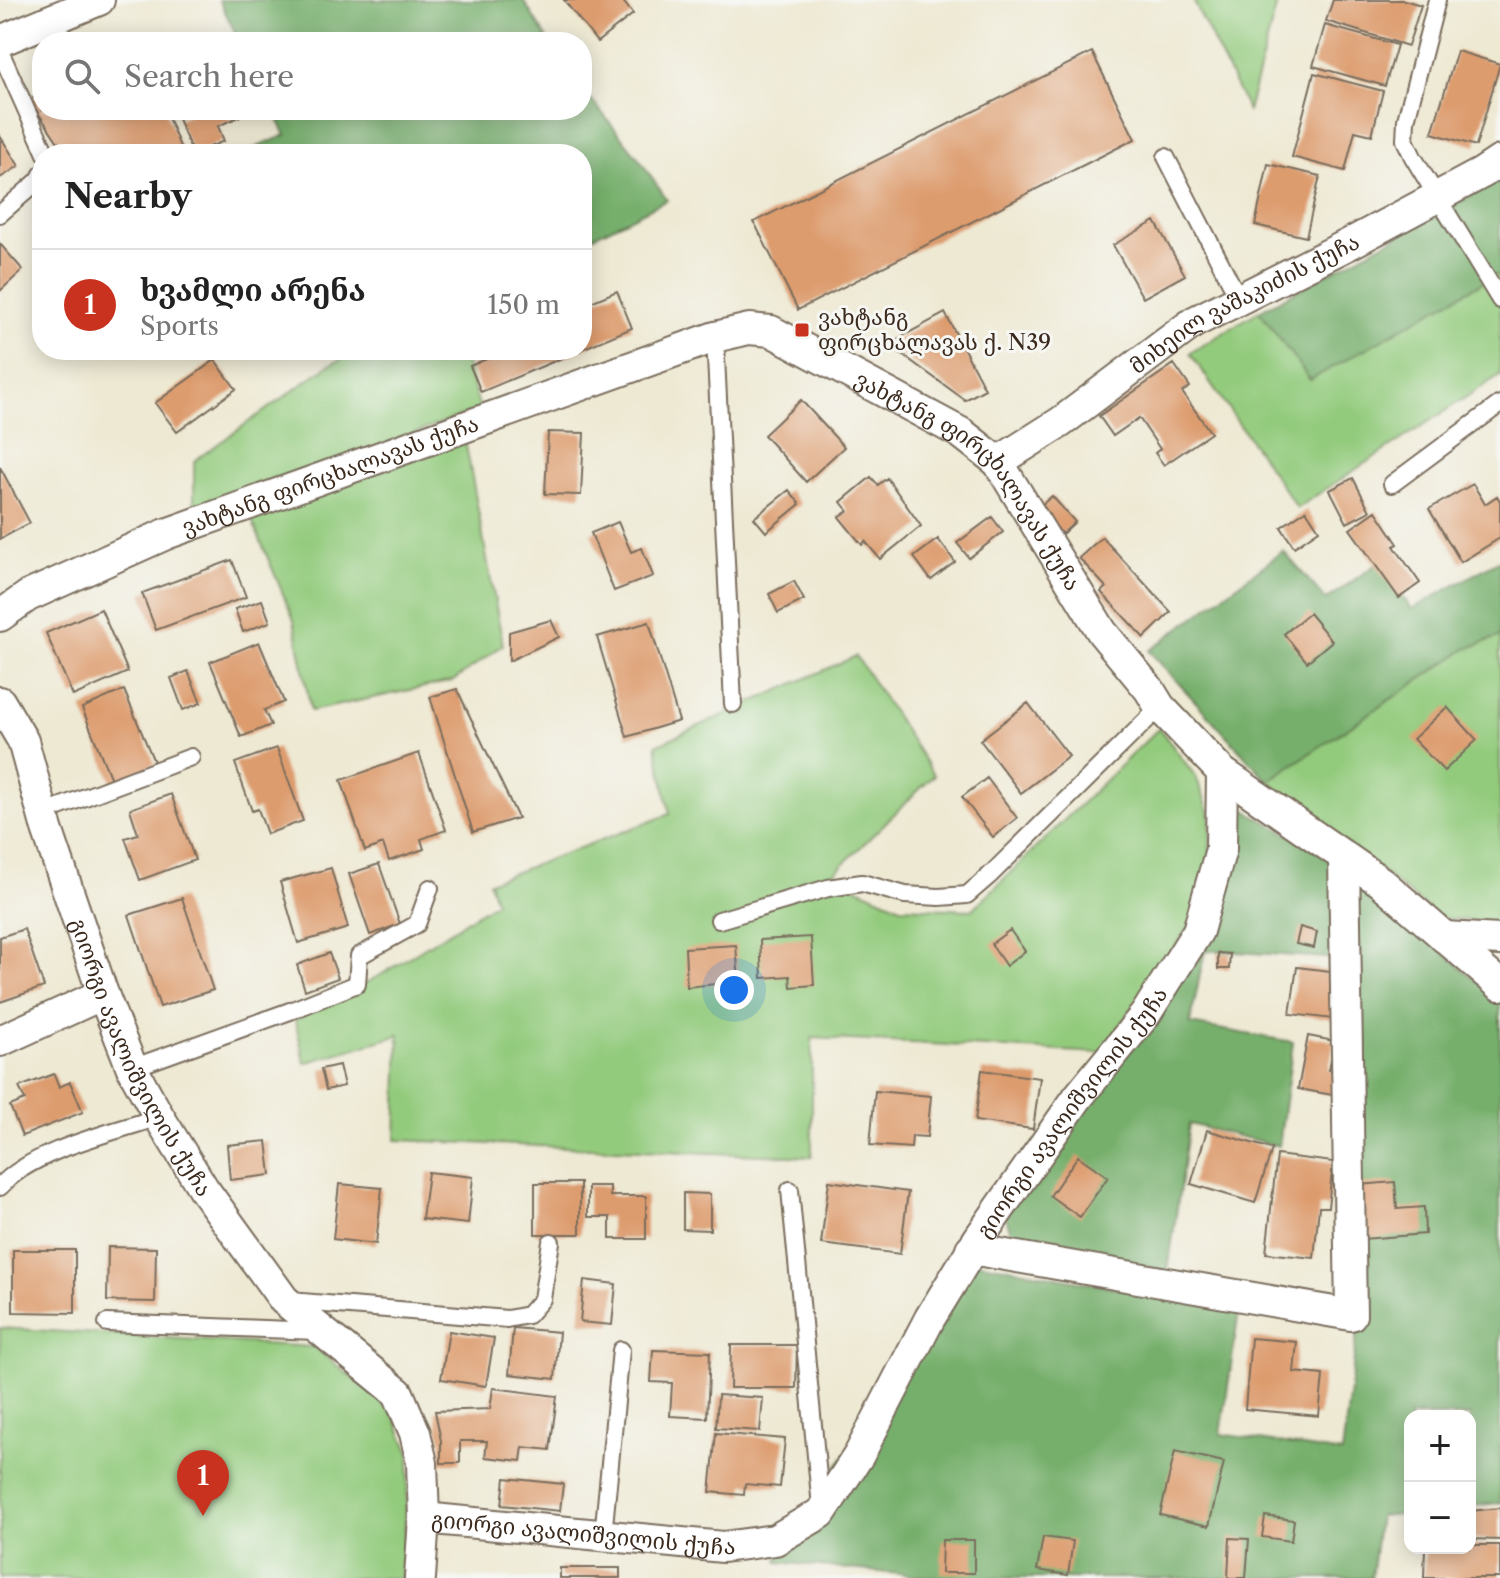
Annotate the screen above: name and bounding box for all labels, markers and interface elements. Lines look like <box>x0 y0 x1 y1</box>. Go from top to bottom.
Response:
search box <box>32 32 592 120</box>
icon: search <box>60 54 104 98</box>
text: Search here <box>124 58 294 95</box>
text: Nearby <box>64 175 192 217</box>
street label: მიხეილ ვაშაკიძის ქუჩა <box>1124 228 1364 379</box>
text: ხვამლი არენა <box>140 272 366 309</box>
text: 1 <box>84 289 96 321</box>
text: 150 m <box>487 289 560 321</box>
place label: ვახტანგ ფირცხალავას ქ. N39 <box>818 304 1051 356</box>
text: Sports <box>140 310 219 342</box>
marker: ვახტანგ ფირცხალავას ქ. N39 <box>793 321 811 339</box>
street label: ვახტანგ ფირცხალავას ქუჩა <box>850 365 1087 595</box>
street label: ვახტანგ ფირცხალავას ქუჩა <box>178 410 482 541</box>
street label: გიორგი ავალიშვილის ქუჩა <box>65 915 218 1201</box>
your location <box>714 970 754 1010</box>
street label: გიორგი ავალიშვილის ქუჩა <box>970 982 1173 1243</box>
map controls <box>1404 1410 1476 1554</box>
button: + <box>1404 1410 1476 1482</box>
pin: 1 <box>177 1450 229 1516</box>
button: − <box>1404 1482 1476 1554</box>
street label: გიორგი ავალიშვილის ქუჩა <box>430 1505 737 1560</box>

